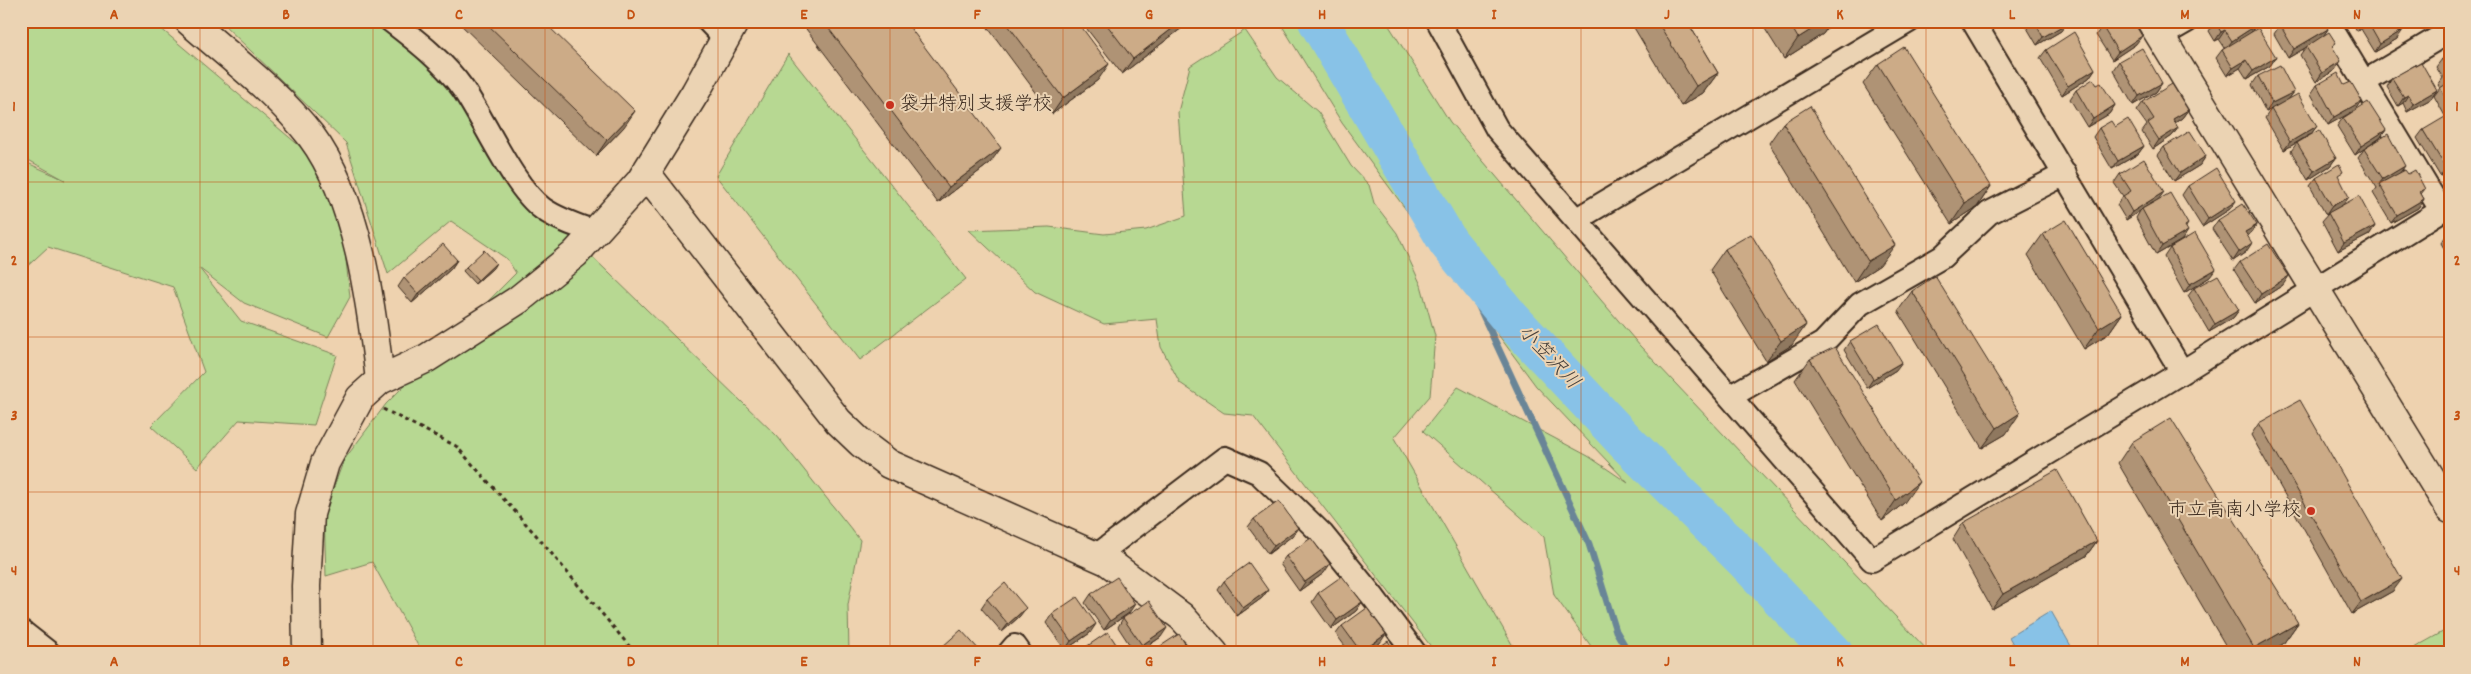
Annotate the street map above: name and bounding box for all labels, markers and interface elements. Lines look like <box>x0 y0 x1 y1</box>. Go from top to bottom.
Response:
text: A <box>110 4 119 27</box>
text: B <box>282 4 290 27</box>
text: C <box>455 4 463 27</box>
text: D <box>627 4 636 27</box>
text: E <box>800 4 808 27</box>
text: F <box>973 4 981 27</box>
text: G <box>1145 4 1153 27</box>
text: H <box>1318 4 1326 27</box>
text: I <box>1492 4 1498 27</box>
text: J <box>1664 4 1670 27</box>
text: K <box>1836 4 1844 27</box>
text: L <box>2009 4 2016 27</box>
text: M <box>2180 4 2190 27</box>
text: N <box>2353 4 2361 27</box>
place label: 袋井特別支援学校 <box>900 92 1052 119</box>
text: 1 <box>12 96 16 119</box>
text: 1 <box>2455 96 2459 119</box>
marker: 袋井特別支援学校 <box>884 99 896 111</box>
text: 2 <box>11 250 18 273</box>
text: 2 <box>2454 250 2461 273</box>
water label: 小笠沢川 <box>1510 319 1586 397</box>
text: 3 <box>10 405 18 428</box>
text: 3 <box>2453 405 2461 428</box>
place label: 市立高南小学校 <box>2168 498 2301 525</box>
marker: 市立高南小学校 <box>2305 505 2317 517</box>
text: 4 <box>11 560 17 583</box>
text: 4 <box>2454 560 2460 583</box>
text: A <box>110 651 119 674</box>
text: B <box>282 651 290 674</box>
text: C <box>455 651 463 674</box>
text: D <box>627 651 636 674</box>
text: E <box>800 651 808 674</box>
text: F <box>973 651 981 674</box>
text: G <box>1145 651 1153 674</box>
text: H <box>1318 651 1326 674</box>
text: I <box>1492 651 1498 674</box>
text: J <box>1664 651 1670 674</box>
text: K <box>1836 651 1844 674</box>
text: L <box>2009 651 2016 674</box>
text: M <box>2180 651 2190 674</box>
text: N <box>2353 651 2361 674</box>

